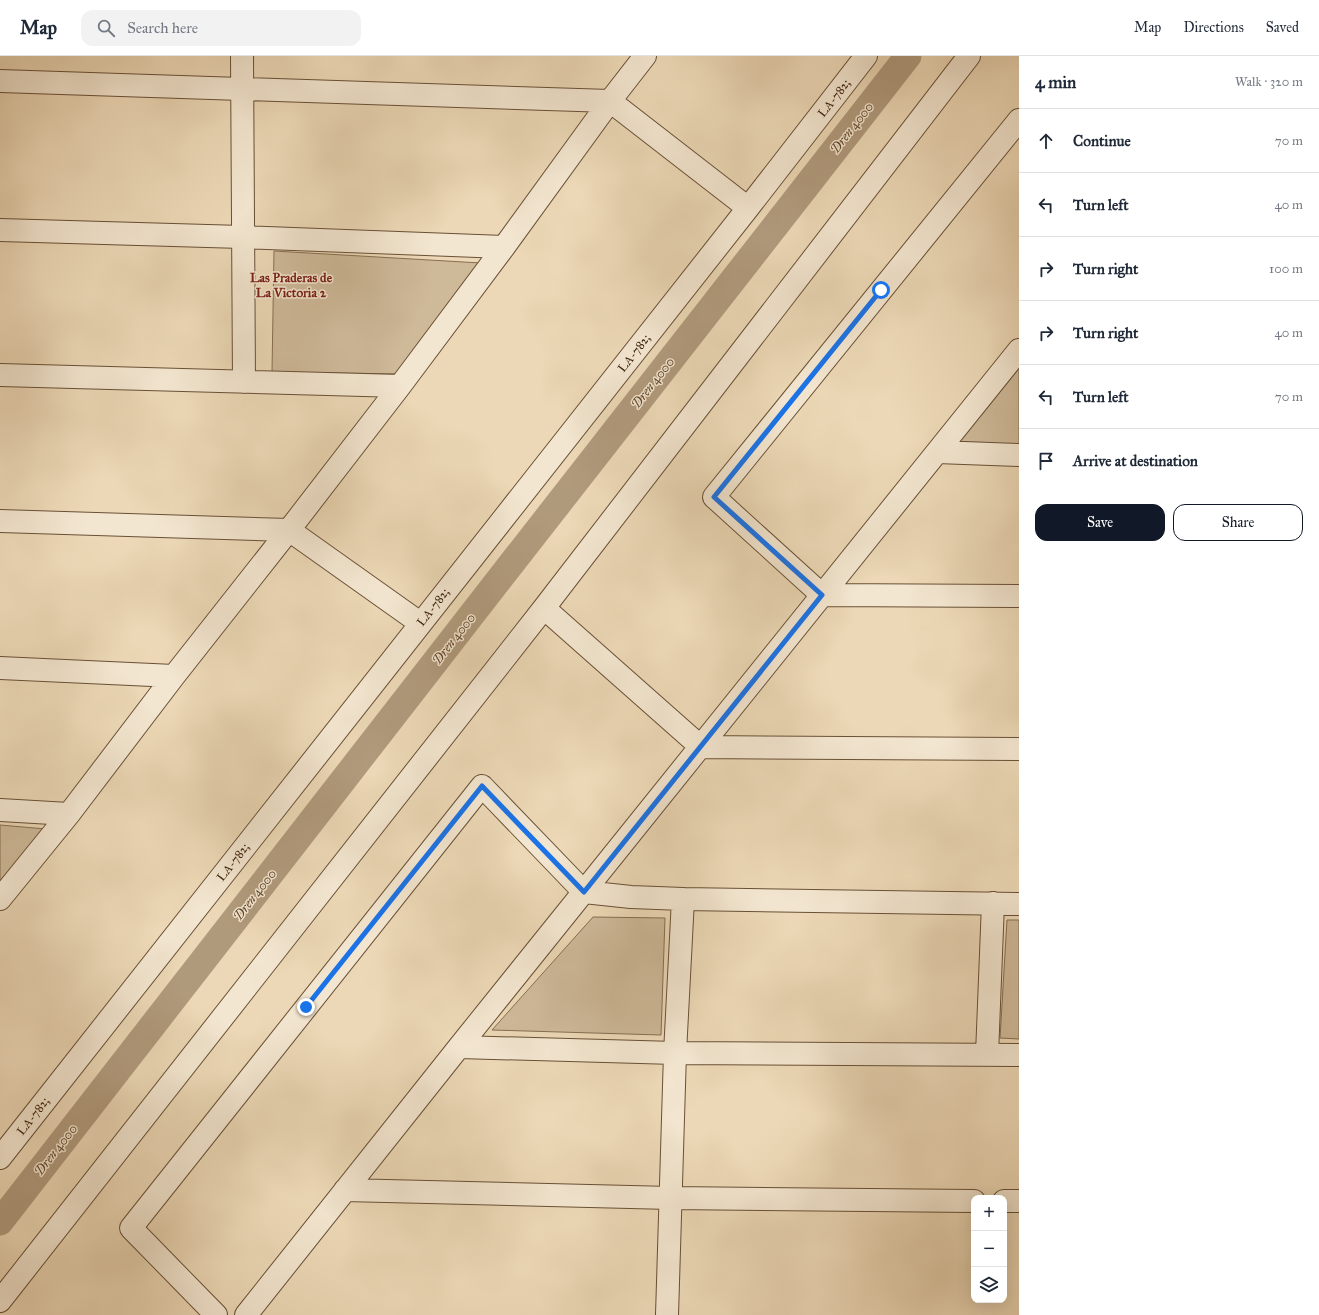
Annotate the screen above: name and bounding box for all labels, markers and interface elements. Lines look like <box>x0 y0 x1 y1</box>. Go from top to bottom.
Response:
search box <box>81 10 361 46</box>
text: Map <box>20 16 57 39</box>
icon: search <box>95 17 117 39</box>
text: Search here <box>127 19 198 37</box>
text: Map <box>1134 19 1161 36</box>
text: Directions <box>1183 19 1244 36</box>
text: Saved <box>1266 19 1299 36</box>
text: 4 min <box>1035 72 1076 93</box>
text: Walk · 320 m <box>1235 74 1303 90</box>
street label: LA-782; <box>815 76 853 120</box>
water label: Dren 4000 <box>827 99 877 157</box>
icon: ahead <box>1035 130 1057 152</box>
text: Continue <box>1073 132 1131 150</box>
text: 70 m <box>1275 133 1303 149</box>
icon: left <box>1035 194 1057 216</box>
text: Turn left <box>1073 196 1129 214</box>
text: 40 m <box>1274 197 1303 213</box>
icon: right <box>1035 258 1057 280</box>
text: Turn right <box>1073 260 1138 278</box>
text: 100 m <box>1269 261 1303 277</box>
district label: Las Praderas de La Victoria 2 <box>250 270 333 301</box>
route start <box>872 281 890 299</box>
icon: right <box>1035 322 1057 344</box>
text: Turn right <box>1073 324 1138 342</box>
text: 40 m <box>1274 325 1303 341</box>
street label: LA-782; <box>615 331 653 375</box>
water label: Dren 4000 <box>628 354 678 412</box>
icon: left <box>1035 386 1057 408</box>
text: Turn left <box>1073 388 1129 406</box>
text: 70 m <box>1275 389 1303 405</box>
icon: arrive <box>1035 450 1057 472</box>
text: Arrive at destination <box>1073 452 1198 470</box>
button: Save <box>1035 504 1165 541</box>
button: Share <box>1173 504 1303 541</box>
street label: LA-782; <box>414 585 452 629</box>
water label: Dren 4000 <box>429 610 479 668</box>
street label: LA-782; <box>214 840 252 884</box>
water label: Dren 4000 <box>230 866 280 924</box>
route end <box>297 998 315 1016</box>
street label: LA-782; <box>14 1094 52 1138</box>
water label: Dren 4000 <box>31 1121 81 1179</box>
map controls <box>971 1195 1007 1303</box>
button: + <box>971 1195 1007 1231</box>
button: − <box>971 1231 1007 1267</box>
button: layers <box>971 1267 1007 1303</box>

